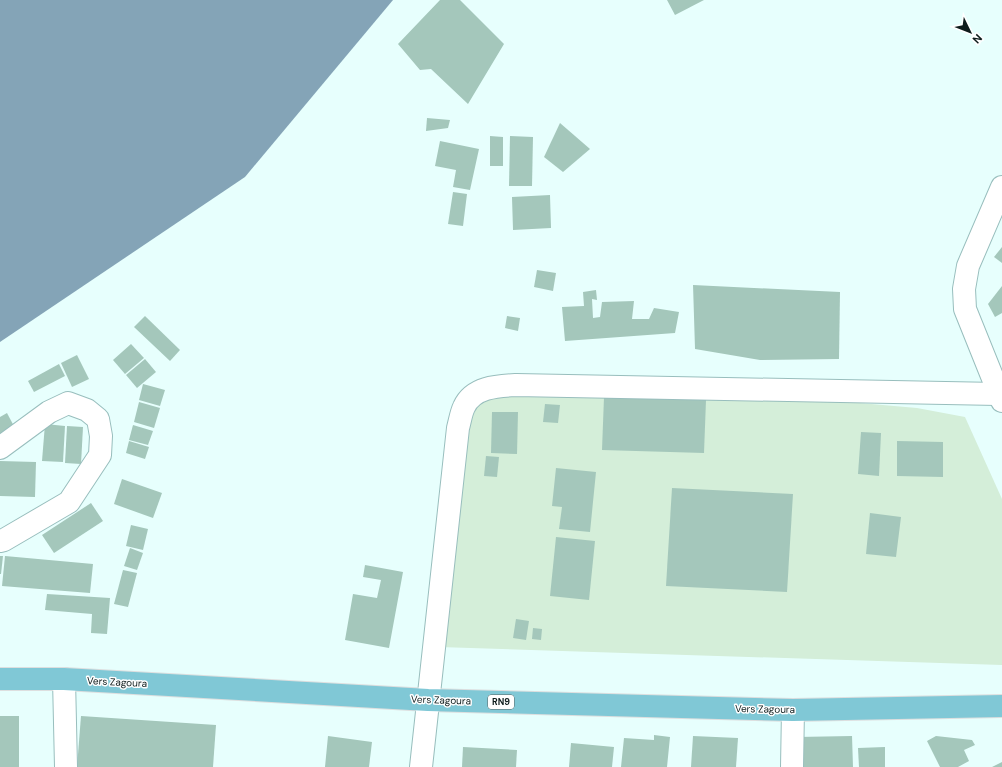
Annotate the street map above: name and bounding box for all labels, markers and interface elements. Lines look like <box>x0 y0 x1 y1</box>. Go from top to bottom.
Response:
north arrow <box>950 12 990 52</box>
text: N <box>969 31 985 47</box>
street label: Vers Zagoura <box>87 674 147 690</box>
street label: Vers Zagoura <box>411 692 471 708</box>
road number: RN9 <box>488 695 514 709</box>
street label: Vers Zagoura <box>735 702 795 716</box>

